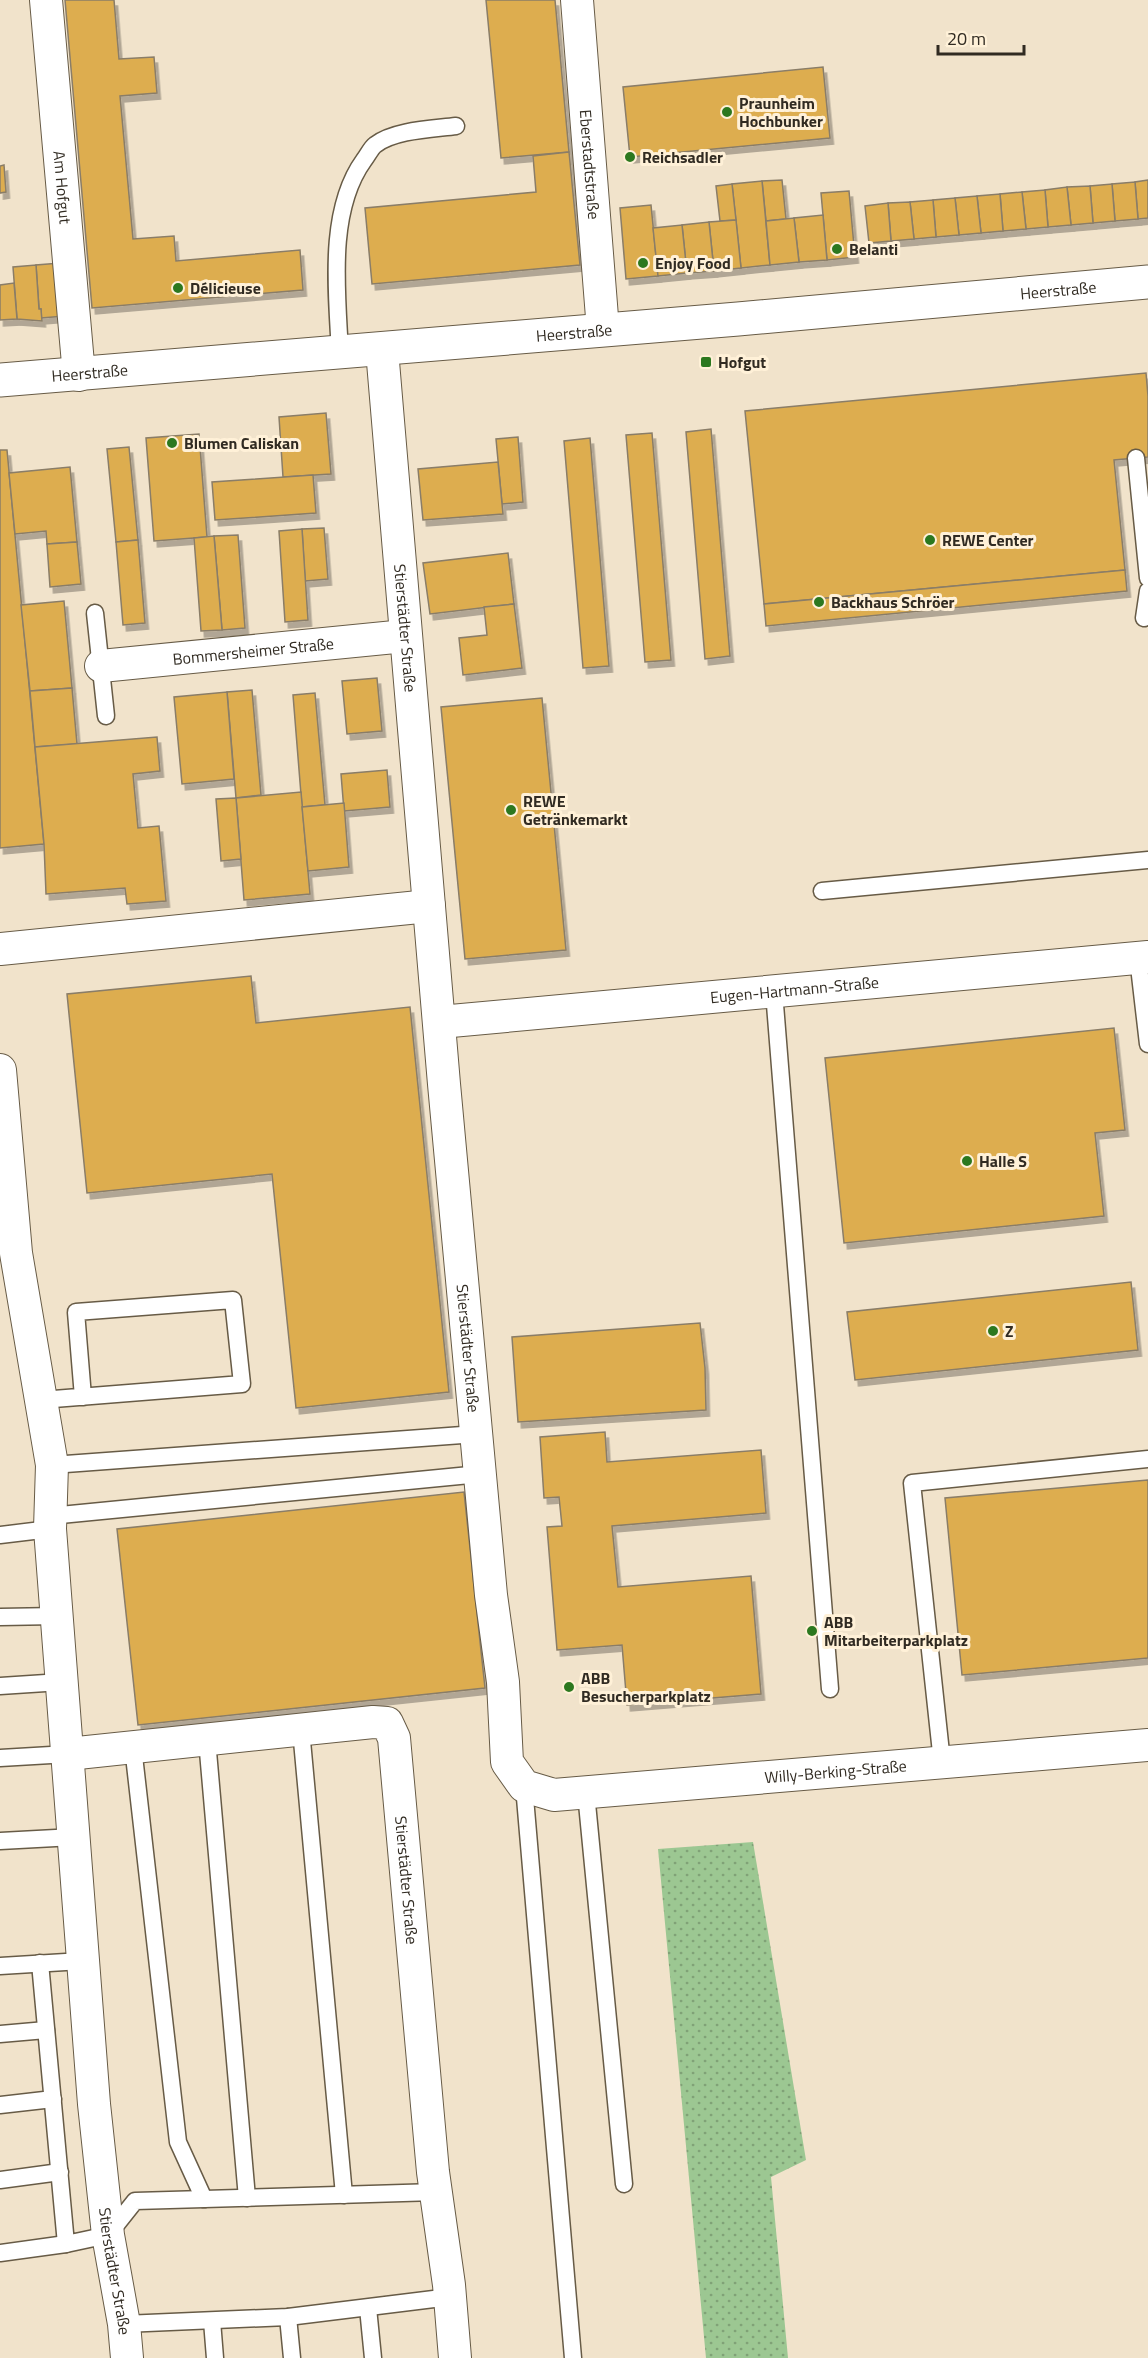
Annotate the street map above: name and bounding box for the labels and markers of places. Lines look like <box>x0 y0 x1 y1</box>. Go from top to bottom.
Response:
place label: Praunheim Hochbunker <box>739 91 823 133</box>
marker: Praunheim Hochbunker <box>720 105 734 119</box>
place label: Reichsadler <box>642 145 723 169</box>
marker: Reichsadler <box>623 150 637 164</box>
place label: Belanti <box>849 237 898 261</box>
marker: Belanti <box>830 242 844 256</box>
place label: Enjoy Food <box>655 251 731 275</box>
marker: Enjoy Food <box>636 256 650 270</box>
place label: Délicieuse <box>190 276 261 300</box>
marker: Délicieuse <box>171 281 185 295</box>
place label: Hofgut <box>718 350 766 374</box>
marker: Hofgut <box>699 355 713 369</box>
place label: Blumen Caliskan <box>184 431 299 455</box>
marker: Blumen Caliskan <box>165 436 179 450</box>
place label: REWE Center <box>942 528 1034 552</box>
marker: REWE Center <box>923 533 937 547</box>
place label: Backhaus Schröer <box>831 590 955 614</box>
marker: Backhaus Schröer <box>812 595 826 609</box>
place label: REWE Getränkemarkt <box>523 789 628 831</box>
marker: REWE Getränkemarkt <box>504 803 518 817</box>
place label: Halle S <box>979 1149 1027 1173</box>
marker: Halle S <box>960 1154 974 1168</box>
place label: Z <box>1005 1319 1014 1343</box>
marker: Z <box>986 1324 1000 1338</box>
place label: ABB Mitarbeiterparkplatz <box>824 1610 968 1652</box>
marker: ABB Mitarbeiterparkplatz <box>805 1624 819 1638</box>
place label: ABB Besucherparkplatz <box>581 1666 711 1708</box>
marker: ABB Besucherparkplatz <box>562 1680 576 1694</box>

